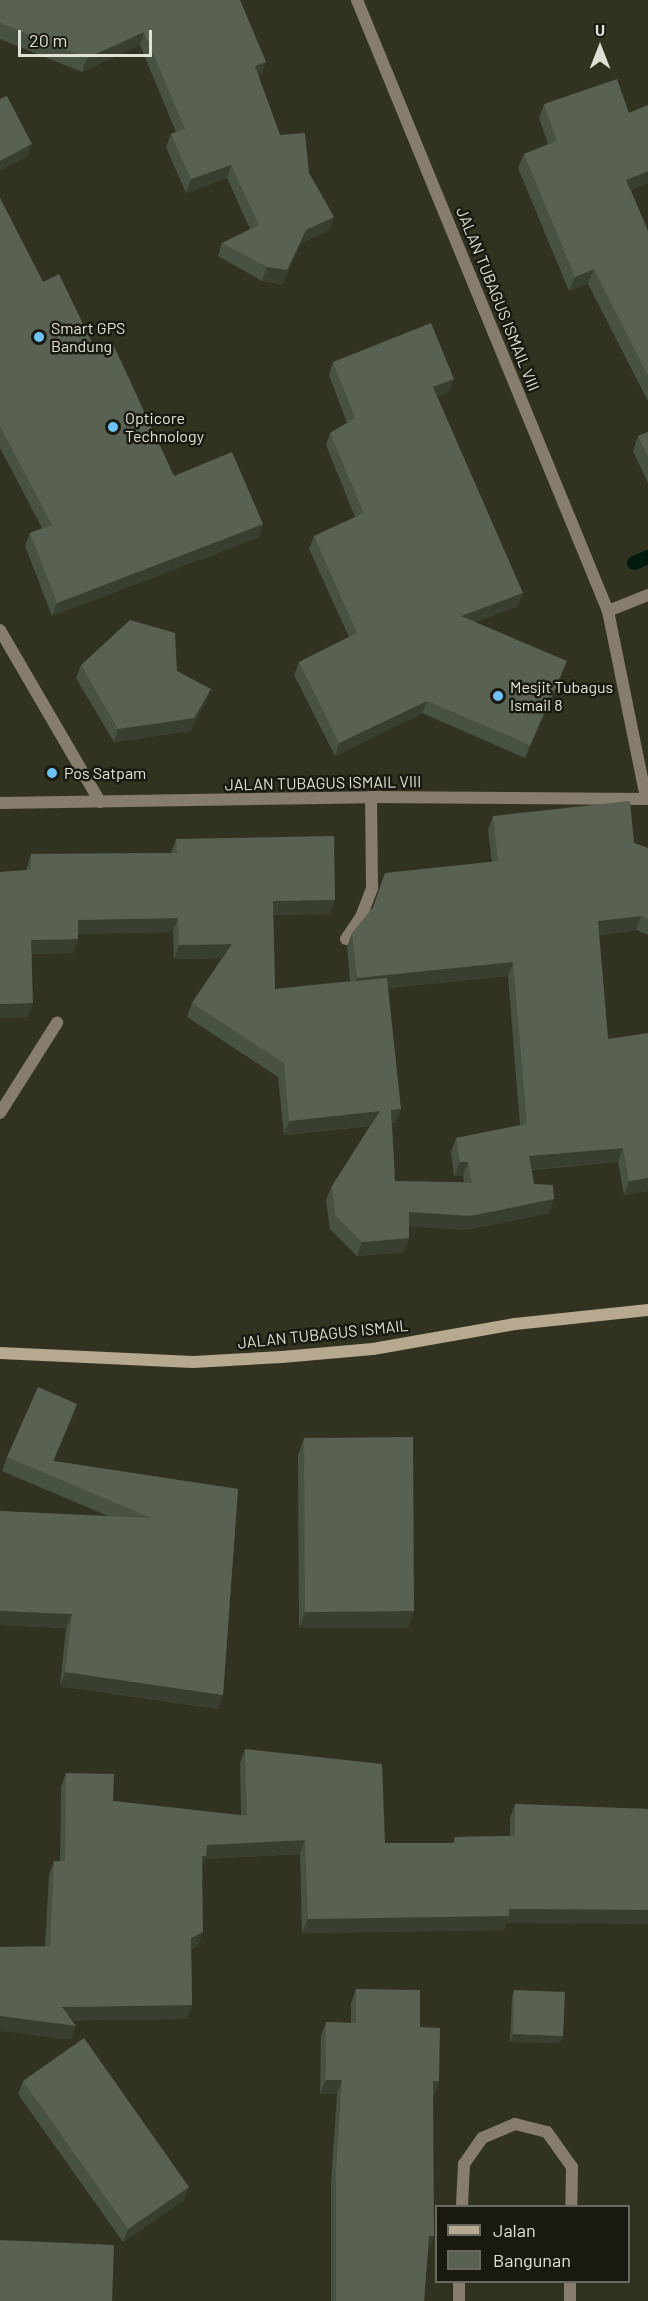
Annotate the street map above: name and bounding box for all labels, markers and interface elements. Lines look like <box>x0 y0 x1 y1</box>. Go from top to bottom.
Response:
scale bar <box>21 18 154 56</box>
north arrow <box>570 18 630 78</box>
text: U <box>595 20 605 39</box>
text: 20 m <box>29 29 67 51</box>
street label: JALAN TUBAGUS ISMAIL VIII <box>452 204 544 394</box>
place label: Smart GPS Bandung <box>51 318 125 356</box>
marker: Smart GPS Bandung <box>32 330 46 344</box>
place label: Opticore Technology <box>125 408 204 446</box>
marker: Opticore Technology <box>106 420 120 434</box>
place label: Mesjit Tubagus Ismail 8 <box>510 677 613 715</box>
marker: Mesjit Tubagus Ismail 8 <box>491 689 505 703</box>
place label: Pos Satpam <box>64 763 146 783</box>
marker: Pos Satpam <box>45 766 59 780</box>
street label: JALAN TUBAGUS ISMAIL VIII <box>225 772 421 794</box>
street label: JALAN TUBAGUS ISMAIL <box>237 1315 409 1353</box>
legend <box>435 2205 630 2283</box>
text: Jalan <box>493 2219 536 2241</box>
text: Bangunan <box>493 2249 571 2271</box>

